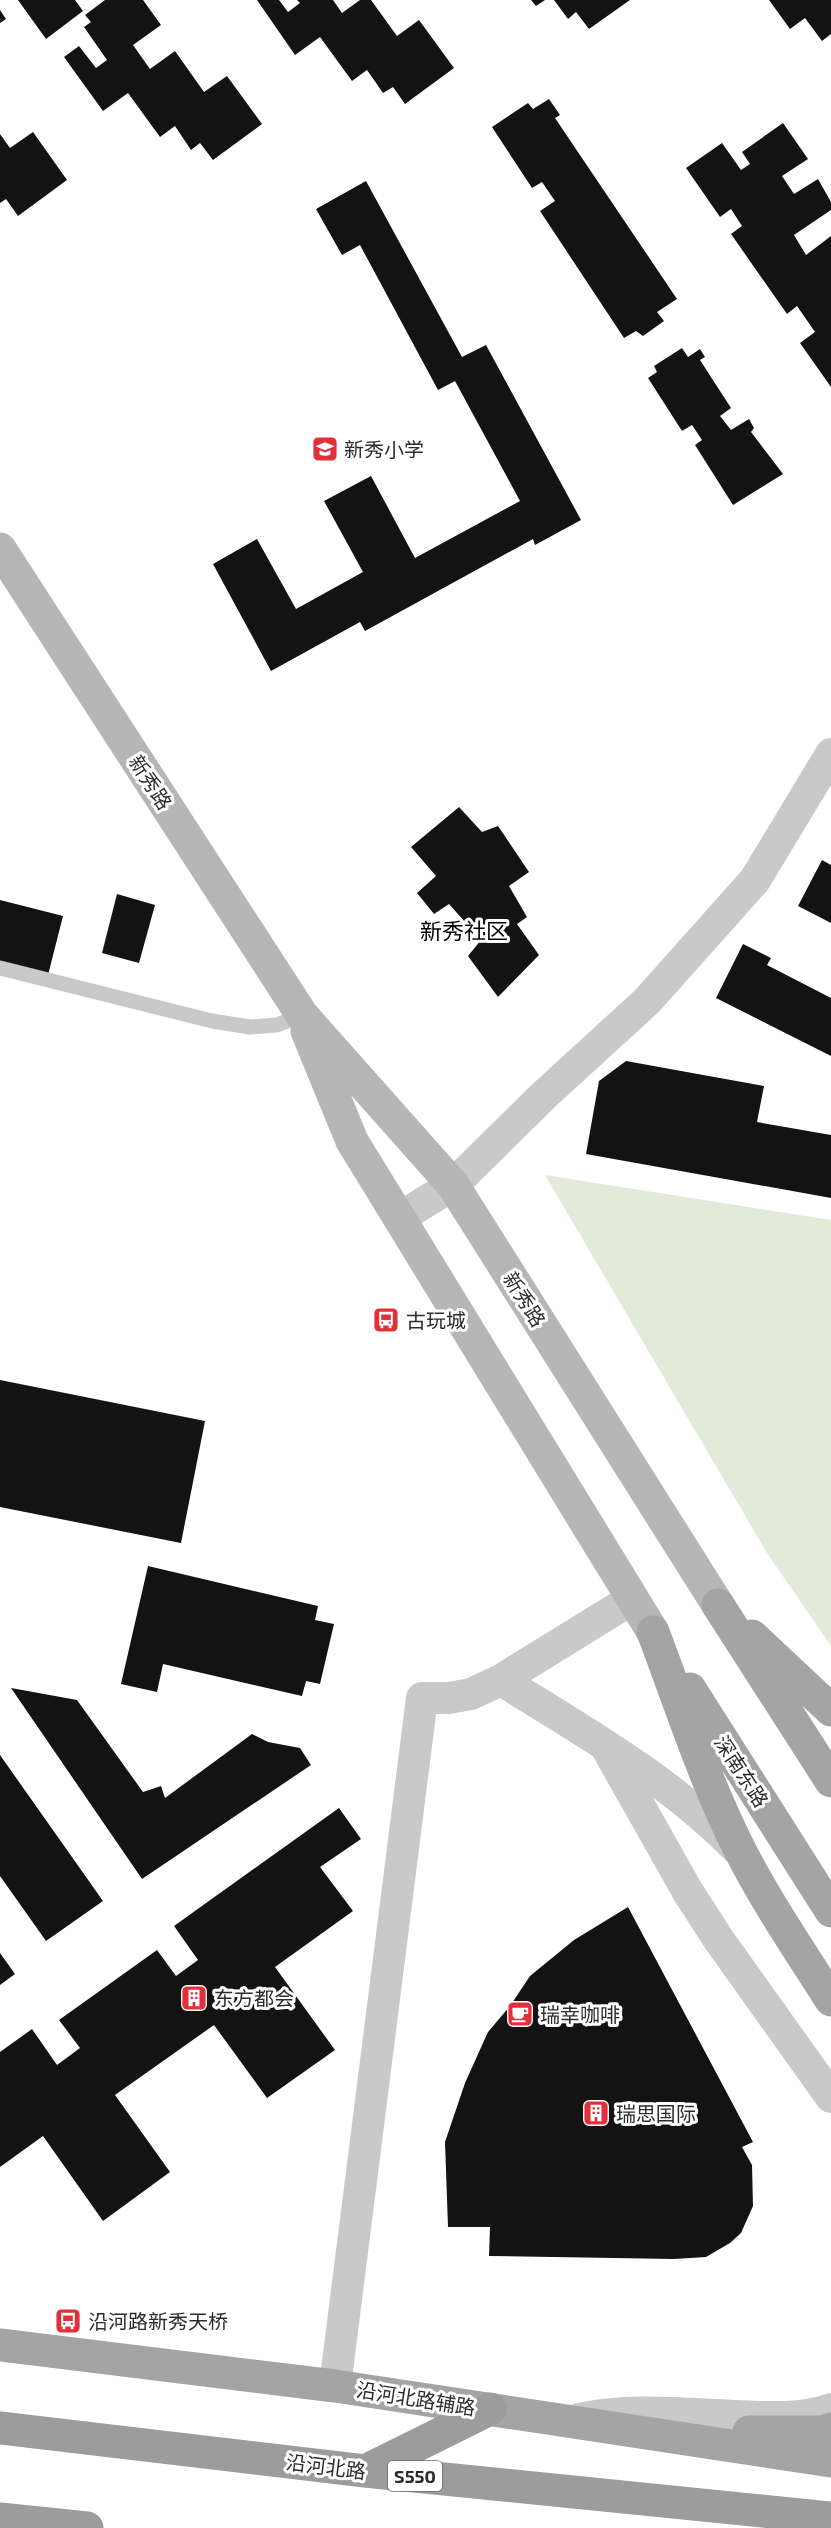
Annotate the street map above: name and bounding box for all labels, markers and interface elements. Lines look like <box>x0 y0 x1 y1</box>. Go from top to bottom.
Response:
school or university icon: 新秀小学 <box>310 434 340 464</box>
place label: 新秀小学 <box>344 437 424 461</box>
street label: 新秀路 <box>125 750 177 814</box>
district label: 新秀社区 <box>420 917 508 943</box>
street label: 新秀路 <box>499 1267 551 1331</box>
bus stop icon: 古玩城 <box>371 1305 401 1335</box>
place label: 古玩城 <box>406 1308 466 1332</box>
street label: 深南东路 <box>710 1731 774 1811</box>
building icon: 东方都会 <box>179 1983 209 2013</box>
place label: 东方都会 <box>214 1986 294 2010</box>
cafe icon: 瑞幸咖啡 <box>505 1999 535 2029</box>
place label: 瑞幸咖啡 <box>540 2002 620 2026</box>
building icon: 瑞思国际 <box>581 2098 611 2128</box>
place label: 瑞思国际 <box>616 2101 696 2125</box>
bus stop icon: 沿河路新秀天桥 <box>53 2306 83 2336</box>
place label: 沿河路新秀天桥 <box>88 2309 228 2333</box>
street label: 沿河北路辅路 <box>355 2377 477 2419</box>
street label: 沿河北路 <box>285 2449 367 2483</box>
road number: S550 <box>388 2461 442 2491</box>

